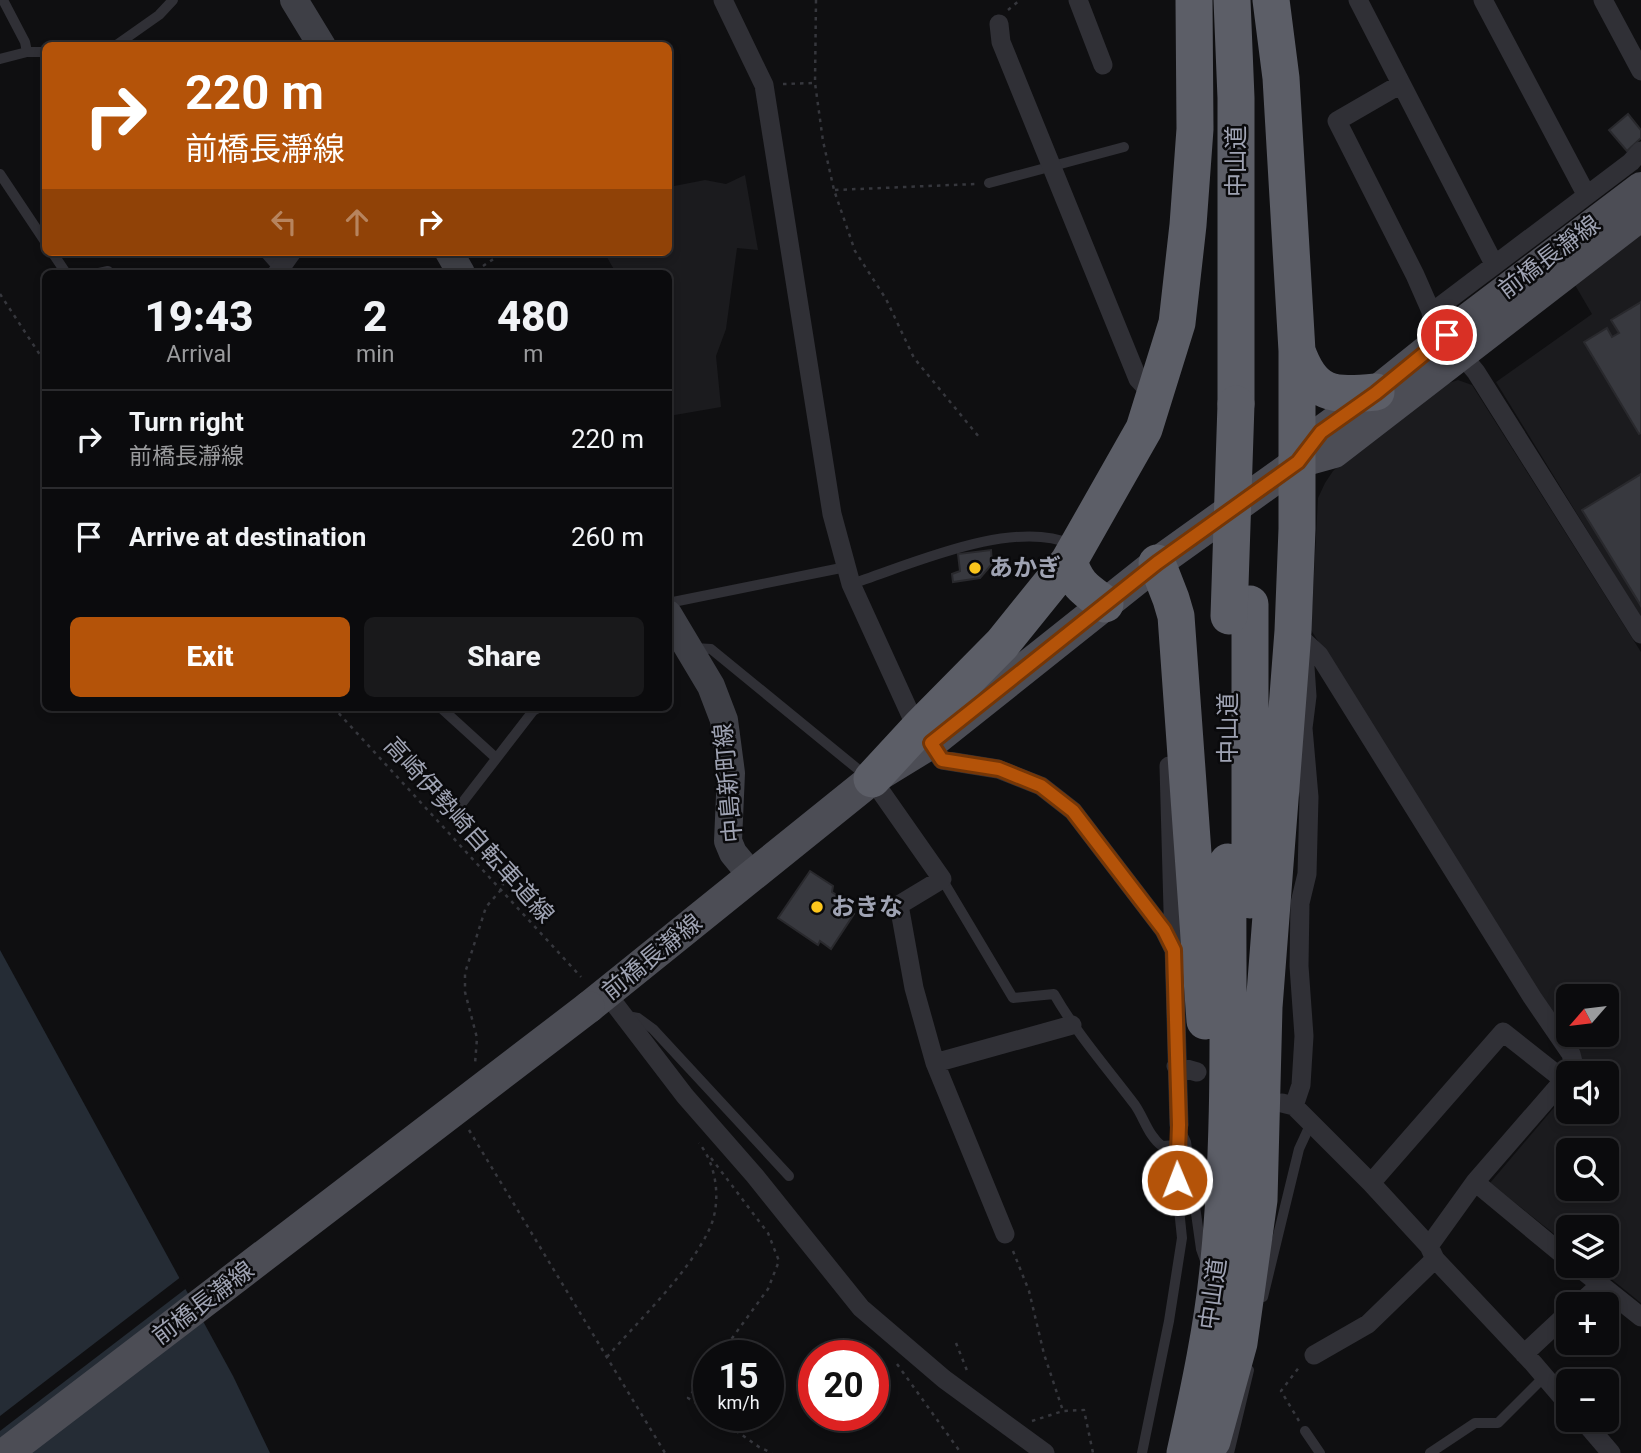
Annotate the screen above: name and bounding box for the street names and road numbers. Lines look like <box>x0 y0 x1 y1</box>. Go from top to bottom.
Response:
street label: 中山道 <box>1222 125 1250 197</box>
street label: 前橋長瀞線 <box>1493 210 1605 304</box>
street label: 中山道 <box>1214 692 1242 764</box>
street label: 中島新町線 <box>709 722 747 844</box>
street label: 高崎伊勢崎自転車道線 <box>378 731 560 929</box>
street label: 前橋長瀞線 <box>597 908 707 1006</box>
street label: 前橋長瀞線 <box>147 1256 259 1350</box>
street label: 中山道 <box>1194 1256 1232 1332</box>

